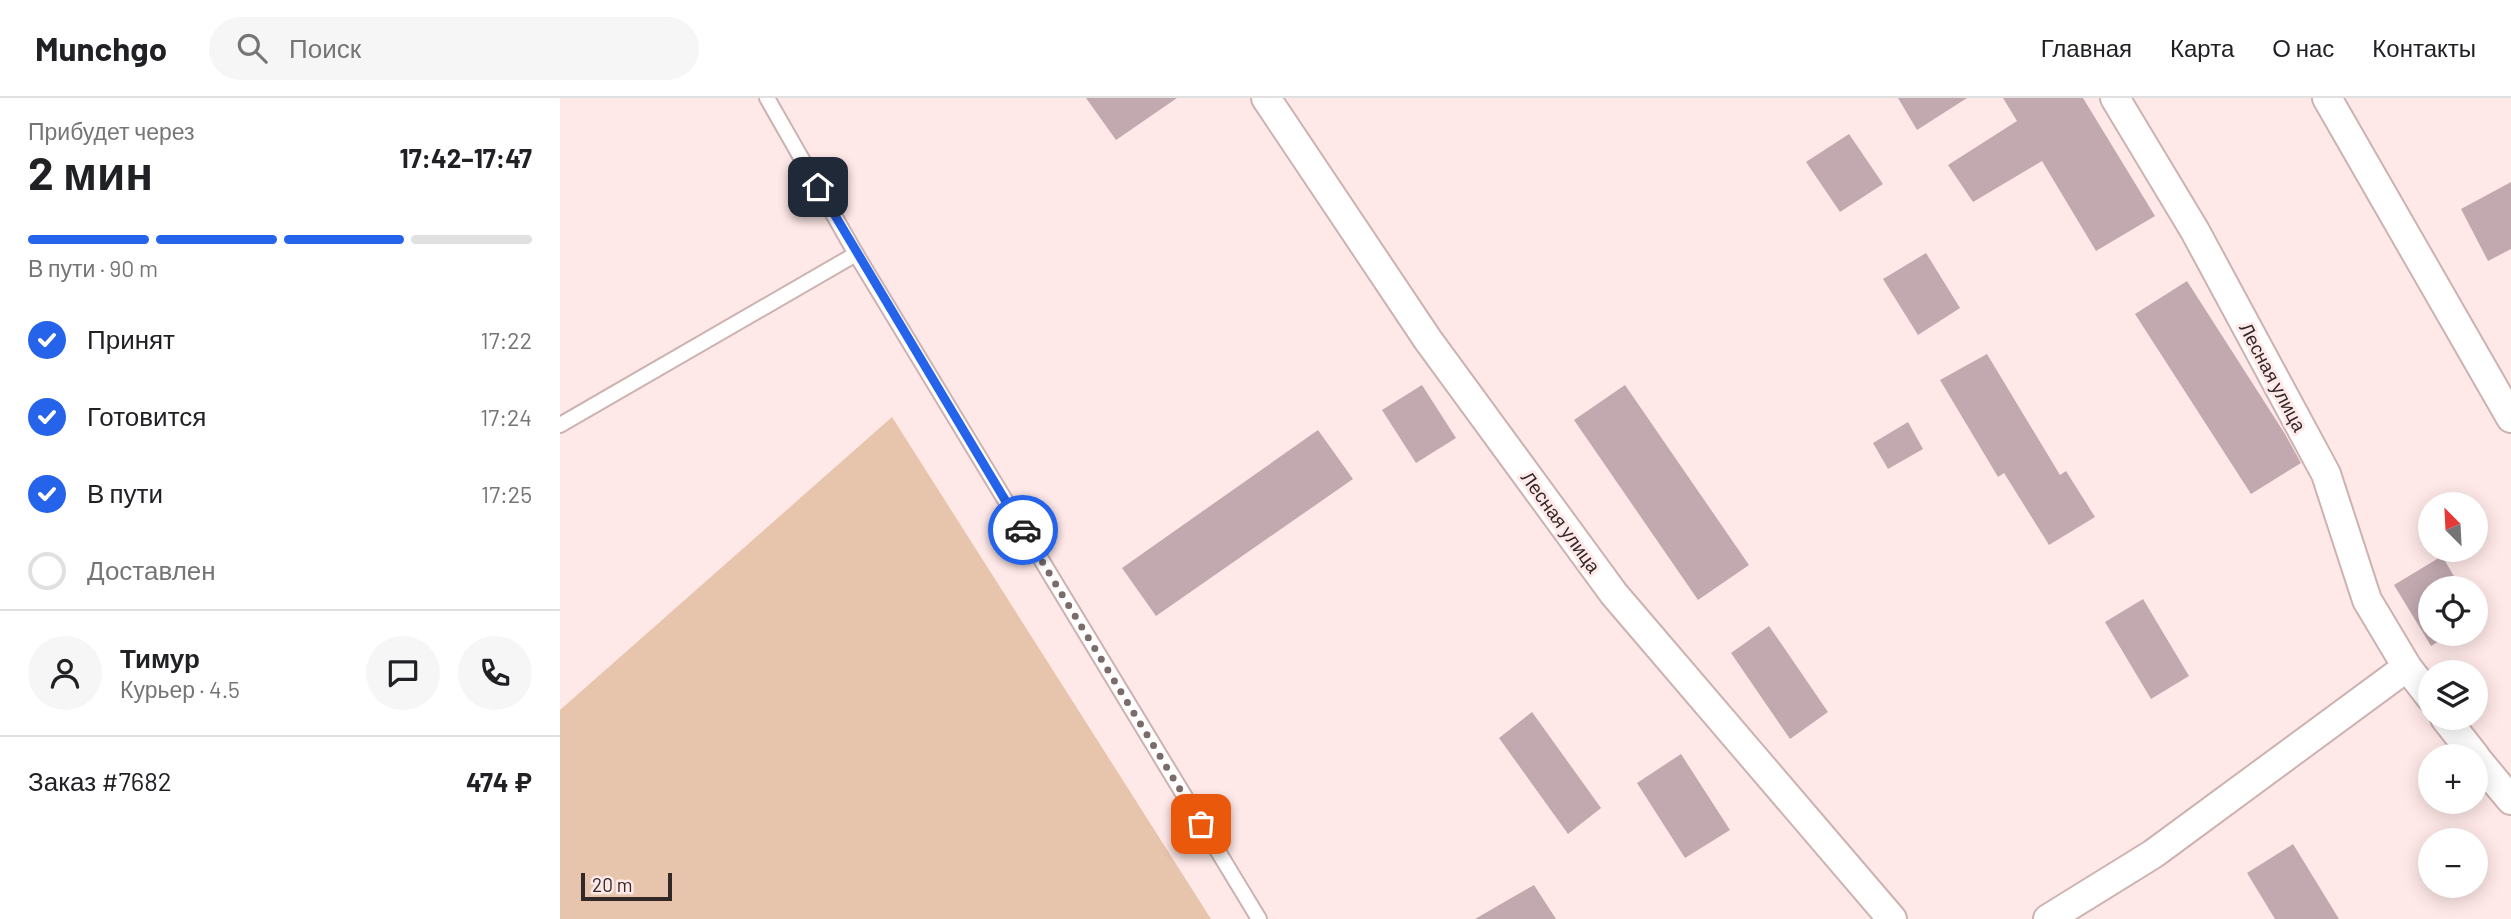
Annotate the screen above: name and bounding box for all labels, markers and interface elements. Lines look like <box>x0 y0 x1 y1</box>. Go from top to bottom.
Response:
search box <box>209 17 699 80</box>
text: Munchgo <box>35 28 167 68</box>
icon: search <box>233 29 271 67</box>
text: Поиск <box>289 32 361 63</box>
text: Главная <box>2041 33 2132 62</box>
text: Карта <box>2170 33 2234 62</box>
text: О нас <box>2272 33 2334 62</box>
text: Контакты <box>2372 33 2476 62</box>
text: Прибудет через <box>28 117 195 145</box>
text: 17:42–17:47 <box>399 142 532 173</box>
text: 2 мин <box>28 144 153 199</box>
pin <box>788 157 848 217</box>
icon: home <box>799 168 837 206</box>
text: В пути · 90 m <box>28 254 158 282</box>
street label: Лесная улица <box>2235 318 2312 435</box>
icon: check <box>28 321 66 359</box>
text: Принят <box>87 323 175 354</box>
text: 17:22 <box>481 326 532 354</box>
icon: check <box>28 398 66 436</box>
text: Готовится <box>87 400 206 431</box>
text: 17:24 <box>480 403 532 431</box>
street label: Лесная улица <box>1517 466 1606 577</box>
icon: check <box>28 475 66 513</box>
text: В пути <box>87 477 163 508</box>
text: 17:25 <box>481 480 532 508</box>
north arrow <box>2418 492 2488 562</box>
map controls <box>2418 492 2488 898</box>
courier <box>988 495 1058 565</box>
icon: car <box>1004 511 1042 549</box>
text: Доставлен <box>87 554 216 585</box>
button: locate <box>2418 576 2488 646</box>
button: person <box>28 636 102 710</box>
button: chat <box>366 636 440 710</box>
button: phone <box>458 636 532 710</box>
text: Тимур <box>120 642 200 673</box>
button: layers <box>2418 660 2488 730</box>
text: Курьер · 4.5 <box>120 675 240 703</box>
button: + <box>2418 744 2488 814</box>
text: Заказ #7682 <box>28 765 172 796</box>
text: 474 ₽ <box>466 766 532 797</box>
pin <box>1171 794 1231 854</box>
icon: bag <box>1182 805 1220 843</box>
button: − <box>2418 828 2488 898</box>
scale bar <box>581 870 672 902</box>
text: 20 m <box>592 873 632 896</box>

